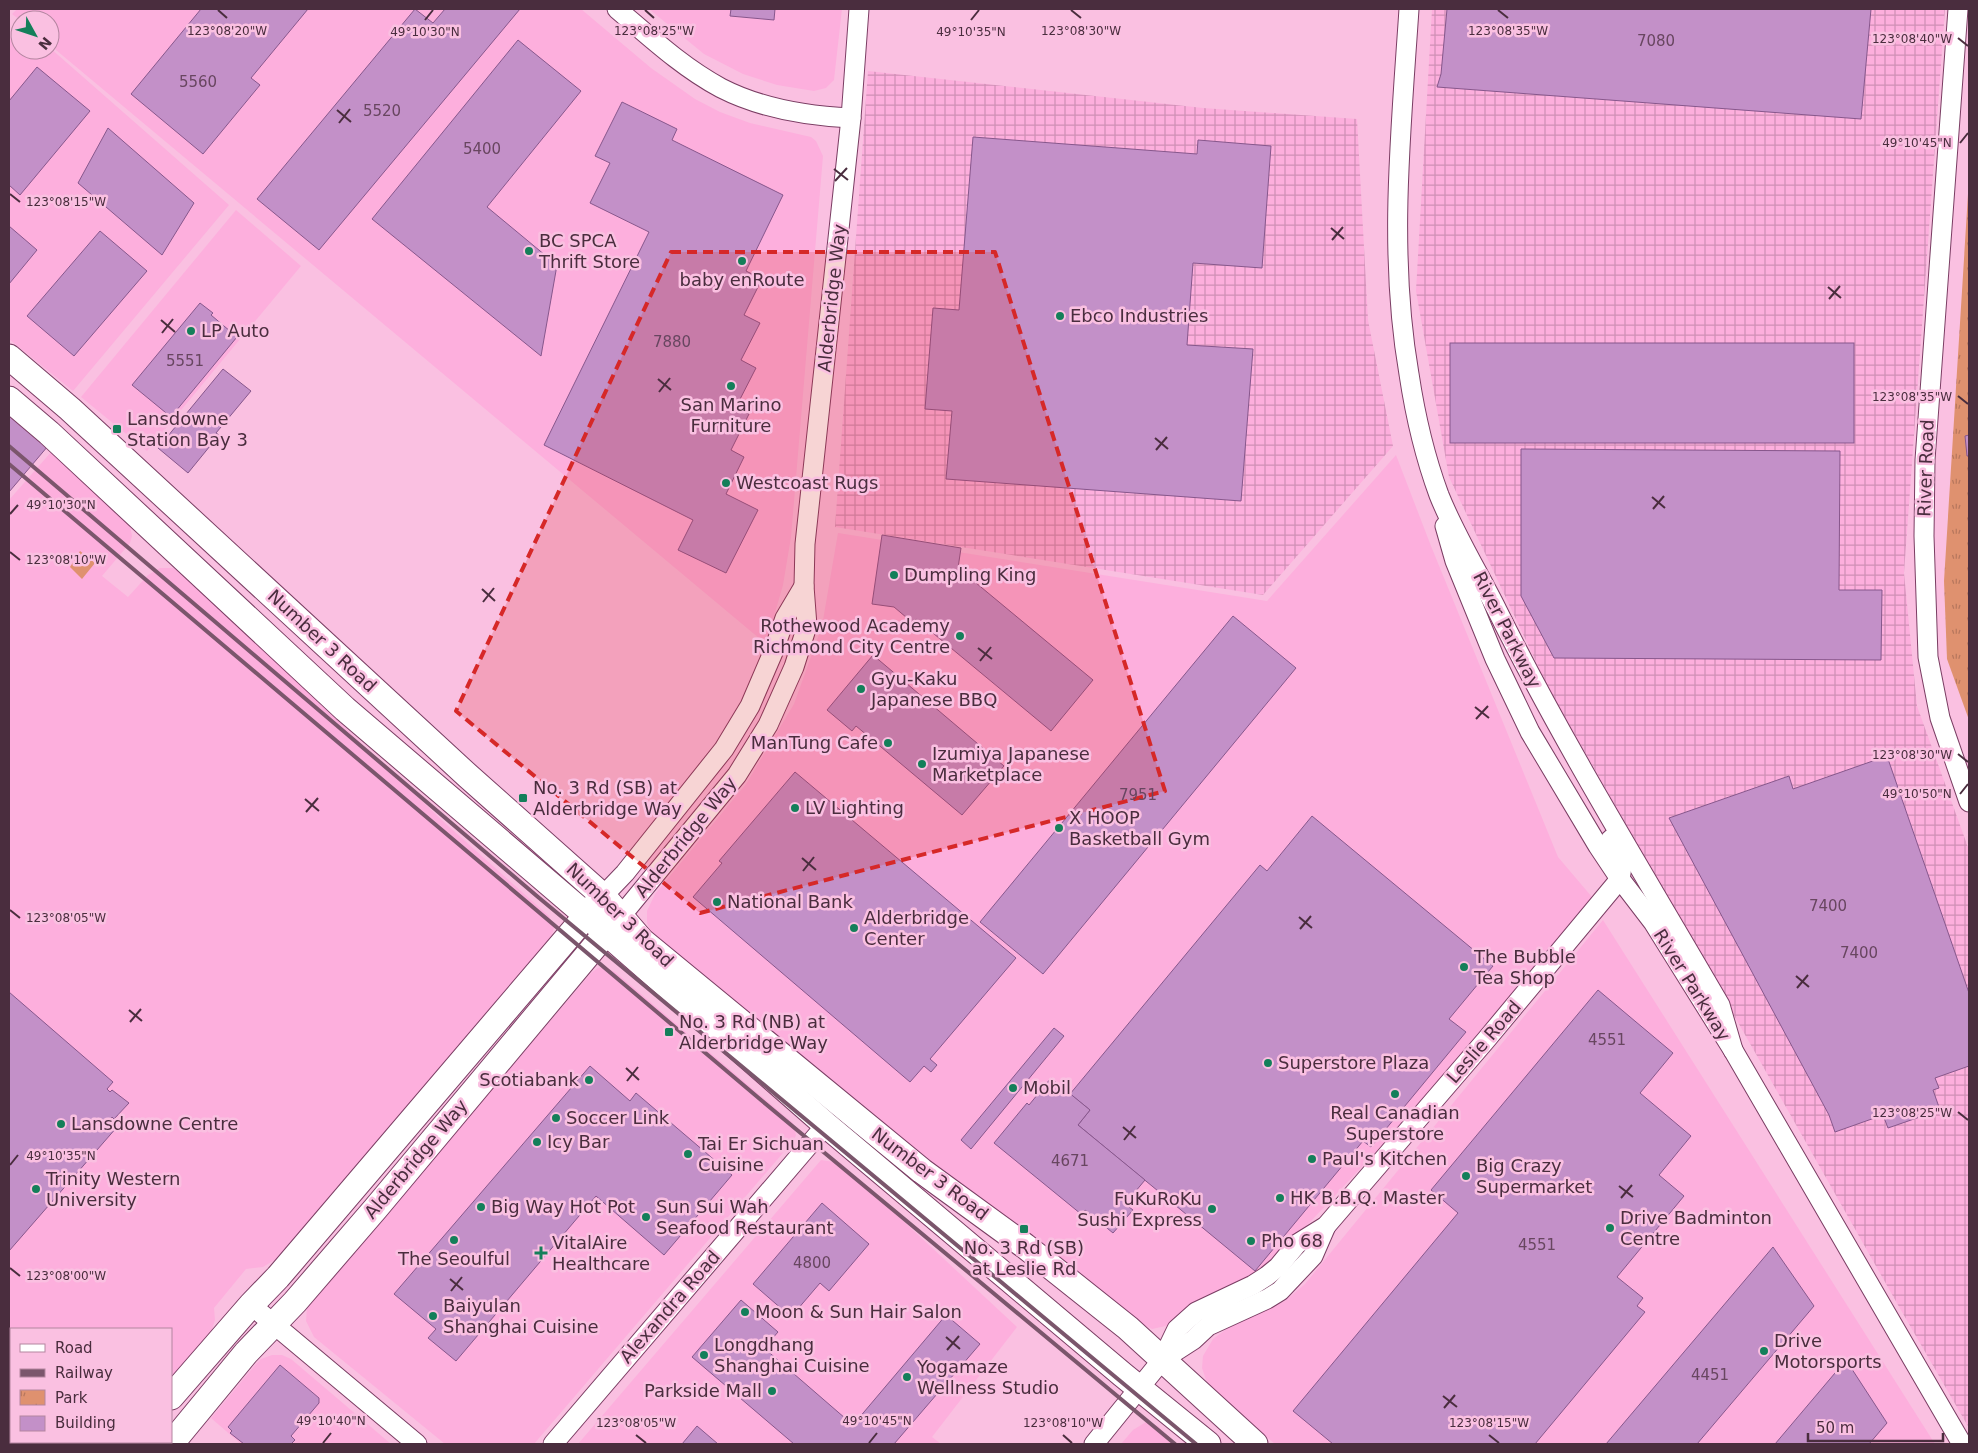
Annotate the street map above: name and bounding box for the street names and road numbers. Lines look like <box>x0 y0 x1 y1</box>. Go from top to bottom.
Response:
street label: Alderbridge Way <box>813 222 850 373</box>
street label: River Road <box>1913 419 1938 517</box>
street label: River Parkway <box>1469 568 1546 692</box>
street label: Number 3 Road <box>264 585 381 696</box>
street label: Alderbridge Way <box>631 772 741 901</box>
street label: Number 3 Road <box>563 858 678 971</box>
street label: River Parkway <box>1650 925 1735 1045</box>
street label: Leslie Road <box>1442 996 1525 1087</box>
street label: Alderbridge Way <box>360 1095 472 1223</box>
street label: Number 3 Road <box>868 1123 993 1224</box>
street label: Alexandra Road <box>615 1246 724 1367</box>

